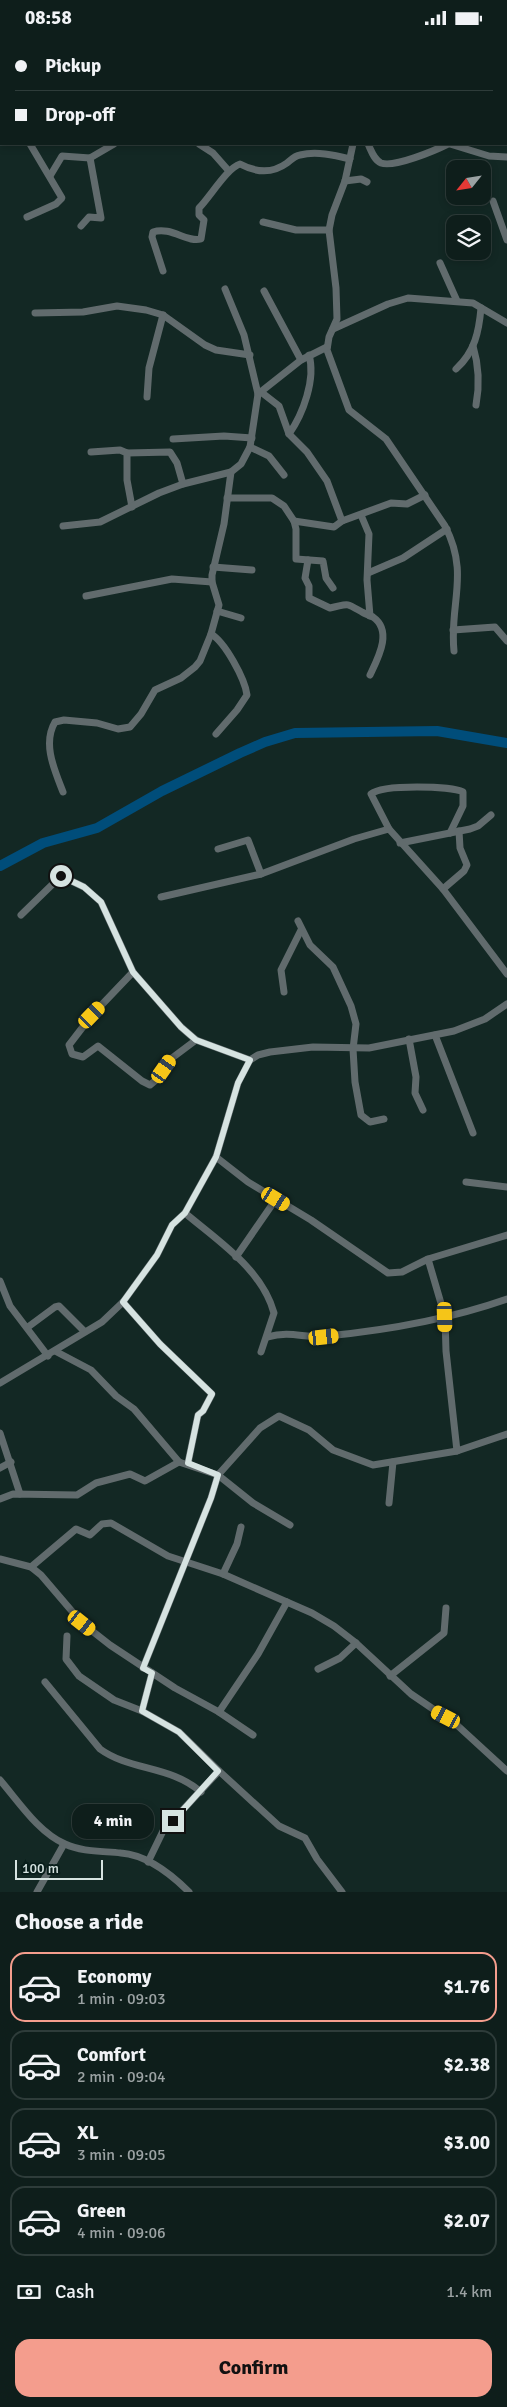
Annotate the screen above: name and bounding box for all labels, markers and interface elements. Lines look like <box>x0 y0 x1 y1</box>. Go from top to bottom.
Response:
text: 08:58 <box>25 6 72 30</box>
text: Pickup <box>45 54 101 78</box>
text: Drop-off <box>45 103 115 127</box>
north arrow <box>446 160 491 205</box>
map controls <box>446 160 491 260</box>
button: layers <box>446 215 491 260</box>
route start <box>50 865 72 887</box>
car <box>76 999 107 1031</box>
car <box>149 1052 178 1086</box>
car <box>259 1185 292 1213</box>
car <box>436 1302 453 1332</box>
car <box>308 1328 339 1346</box>
car <box>65 1608 98 1638</box>
car <box>429 1704 462 1730</box>
callout: 4 min <box>73 1803 156 1839</box>
route end <box>162 1810 184 1832</box>
text: 4 min <box>94 1811 132 1831</box>
scale bar <box>15 1857 102 1880</box>
text: 100 m <box>22 1860 59 1877</box>
text: Choose a ride <box>15 1908 143 1935</box>
icon: car <box>17 1965 62 2010</box>
text: Economy <box>77 1965 151 1989</box>
text: $1.76 <box>444 1975 490 1999</box>
text: 1 min · 09:03 <box>77 1989 166 2009</box>
icon: car <box>17 2043 62 2088</box>
text: Comfort <box>77 2043 146 2067</box>
text: $2.38 <box>444 2053 490 2077</box>
text: 2 min · 09:04 <box>77 2067 166 2087</box>
icon: car <box>17 2121 62 2166</box>
text: XL <box>77 2121 99 2145</box>
text: $3.00 <box>444 2131 490 2155</box>
text: 3 min · 09:05 <box>77 2145 166 2165</box>
icon: car <box>17 2199 62 2244</box>
text: Green <box>77 2199 126 2223</box>
text: $2.07 <box>444 2209 490 2233</box>
text: 4 min · 09:06 <box>77 2223 166 2243</box>
icon: cash <box>15 2278 43 2306</box>
text: Cash <box>55 2280 95 2304</box>
text: 1.4 km <box>446 2282 492 2302</box>
button: Confirm <box>15 2339 492 2397</box>

